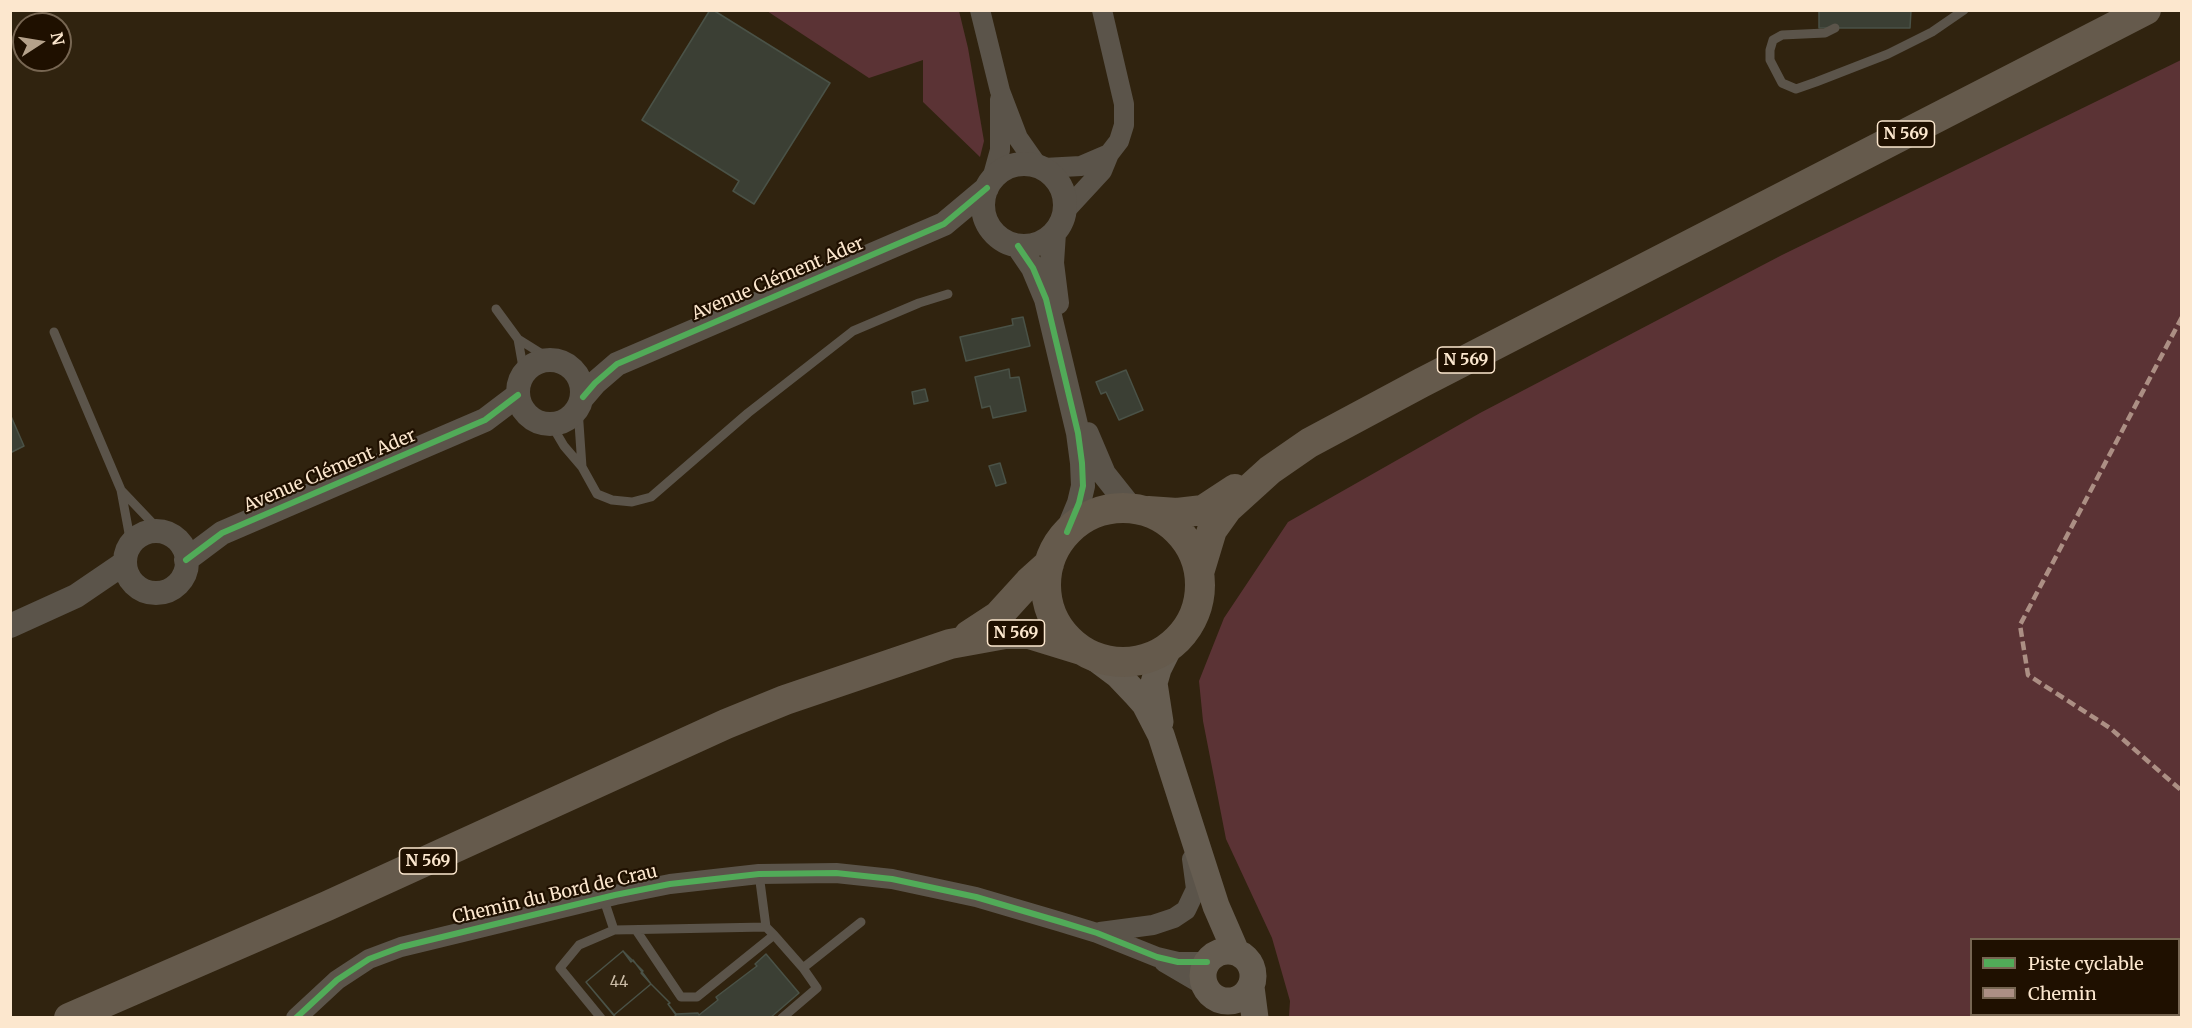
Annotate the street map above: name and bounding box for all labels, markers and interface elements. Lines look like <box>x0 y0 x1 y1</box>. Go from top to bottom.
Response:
north arrow <box>12 12 72 72</box>
text: N <box>47 30 69 47</box>
road number: N 569 <box>1878 121 1934 147</box>
street label: Avenue Clément Ader <box>688 233 868 325</box>
road number: N 569 <box>1438 347 1494 373</box>
street label: Avenue Clément Ader <box>240 425 420 517</box>
road number: N 569 <box>988 620 1044 646</box>
road number: N 569 <box>400 848 456 874</box>
street label: Chemin du Bord de Crau <box>450 861 660 929</box>
legend <box>1970 938 2180 1016</box>
text: Piste cyclable <box>2028 952 2144 975</box>
house number: 44 <box>610 974 628 992</box>
text: Chemin <box>2028 982 2097 1005</box>

